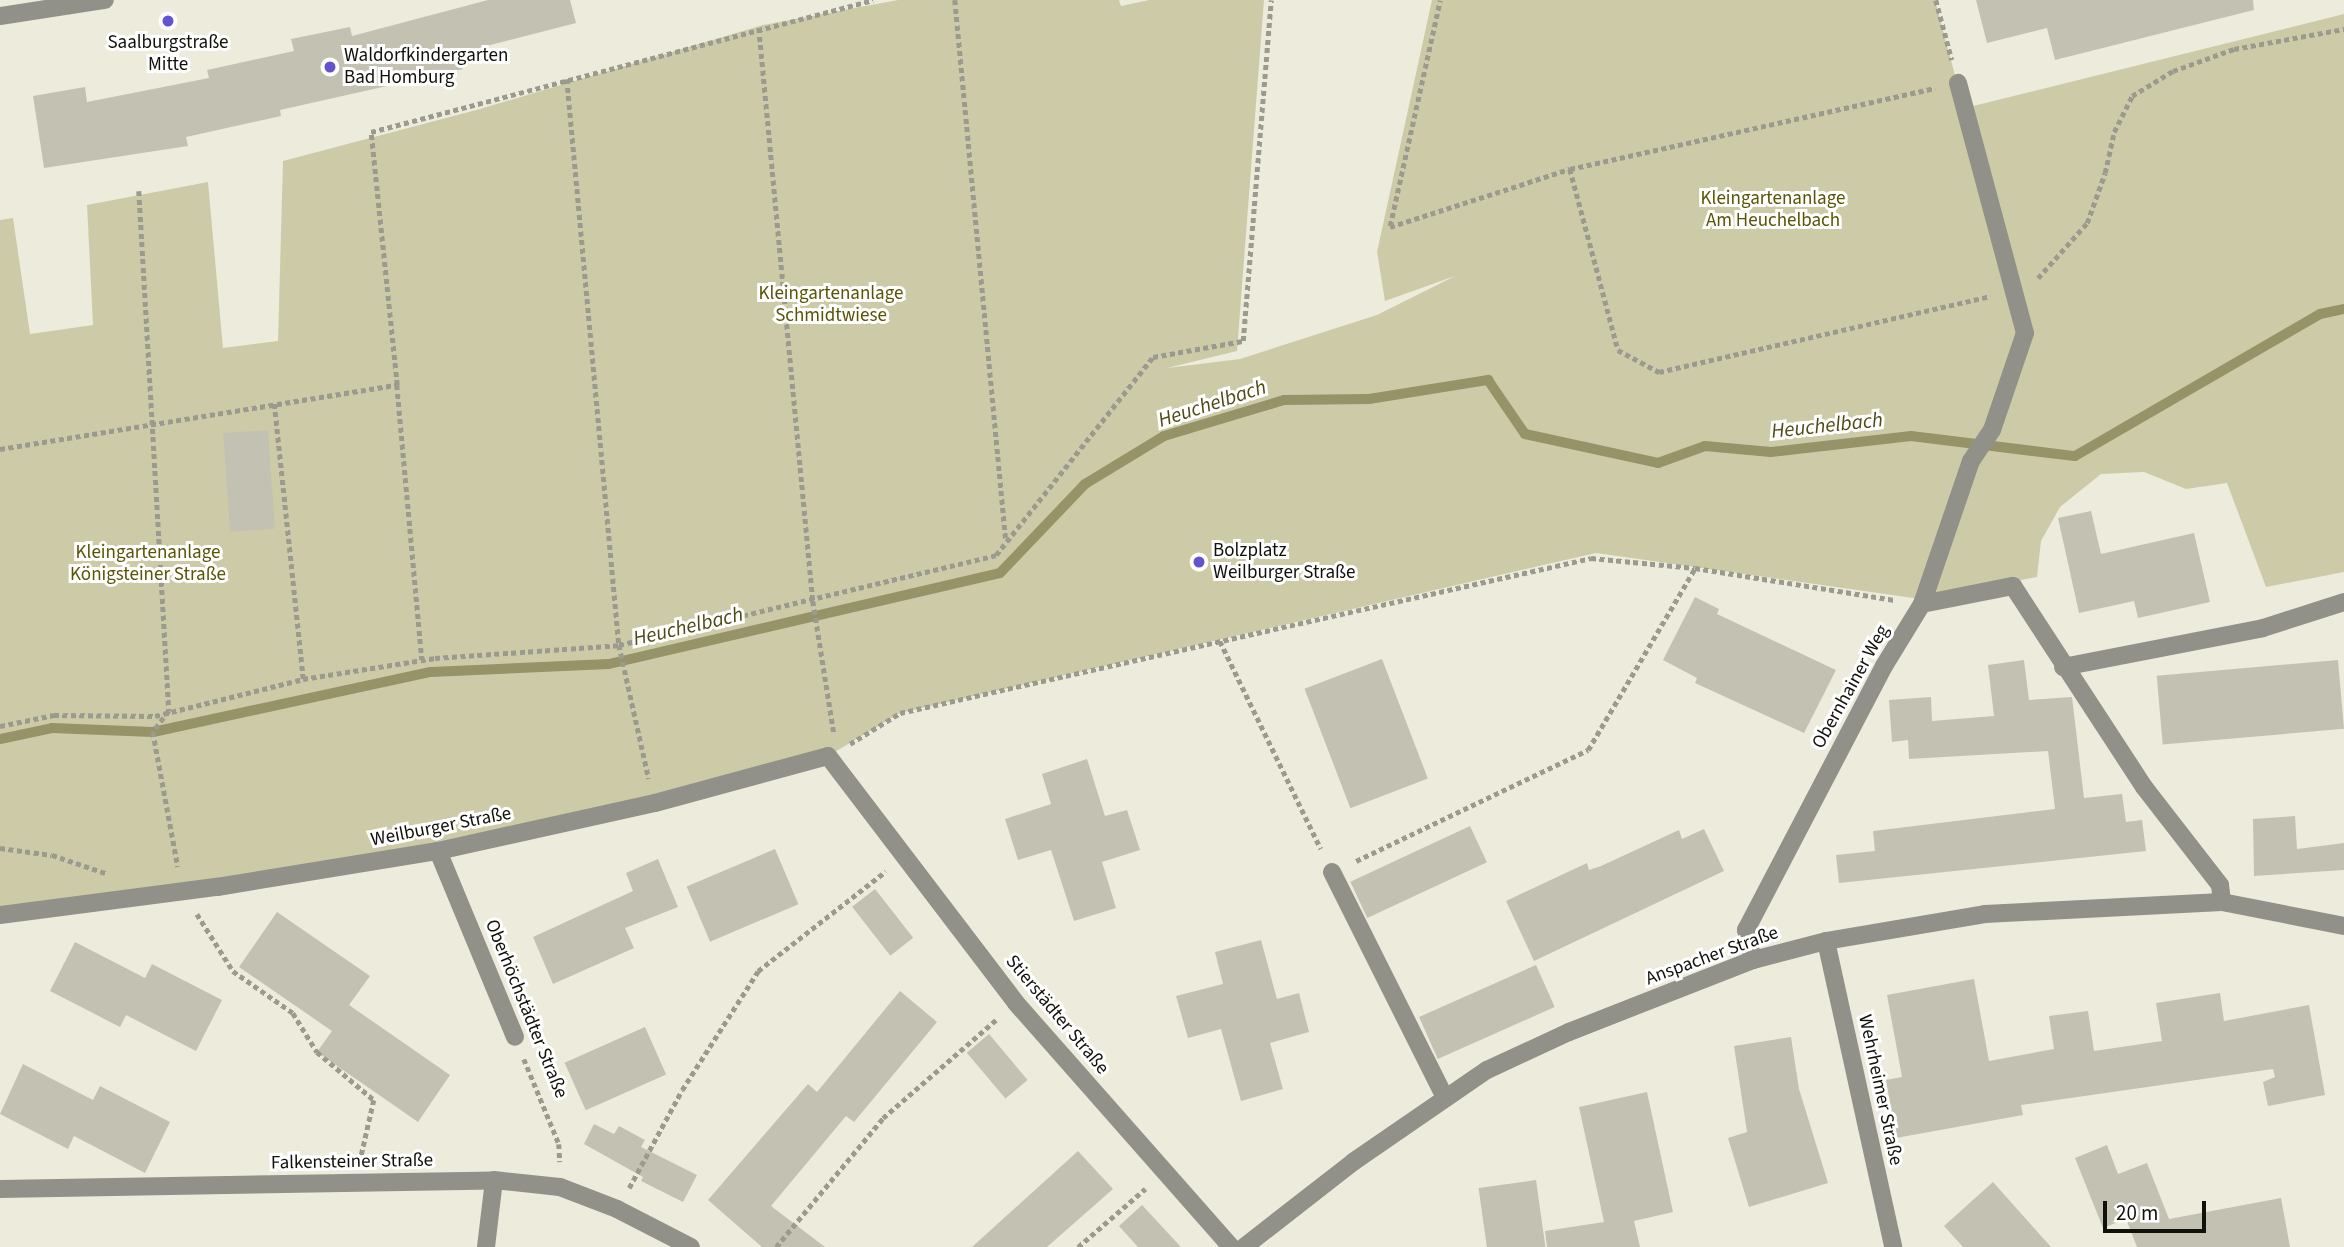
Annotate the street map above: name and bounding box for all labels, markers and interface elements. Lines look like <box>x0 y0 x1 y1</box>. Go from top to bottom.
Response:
marker: Saalburgstraße Mitte <box>160 13 176 29</box>
place label: Saalburgstraße Mitte <box>107 32 229 76</box>
place label: Waldorfkindergarten Bad Homburg <box>344 45 508 89</box>
marker: Waldorfkindergarten Bad Homburg <box>322 59 338 75</box>
park label: Kleingartenanlage Am Heuchelbach <box>1701 188 1845 232</box>
park label: Kleingartenanlage Schmidtwiese <box>759 283 903 327</box>
water label: Heuchelbach <box>1155 374 1269 432</box>
water label: Heuchelbach <box>1770 407 1884 443</box>
place label: Bolzplatz Weilburger Straße <box>1213 540 1355 584</box>
park label: Kleingartenanlage Königsteiner Straße <box>70 542 226 586</box>
marker: Bolzplatz Weilburger Straße <box>1191 554 1207 570</box>
water label: Heuchelbach <box>631 601 745 651</box>
street label: Obernhainer Weg <box>1808 621 1894 753</box>
street label: Weilburger Straße <box>369 802 513 852</box>
street label: Oberhöchstädter Straße <box>480 916 572 1102</box>
street label: Anspacher Straße <box>1643 921 1781 991</box>
street label: Stierstädter Straße <box>1000 951 1114 1079</box>
street label: Wehrheimer Straße <box>1853 1013 1907 1167</box>
street label: Falkensteiner Straße <box>271 1149 433 1175</box>
scale bar <box>2106 1188 2209 1232</box>
text: 20 m <box>2116 1198 2158 1228</box>

